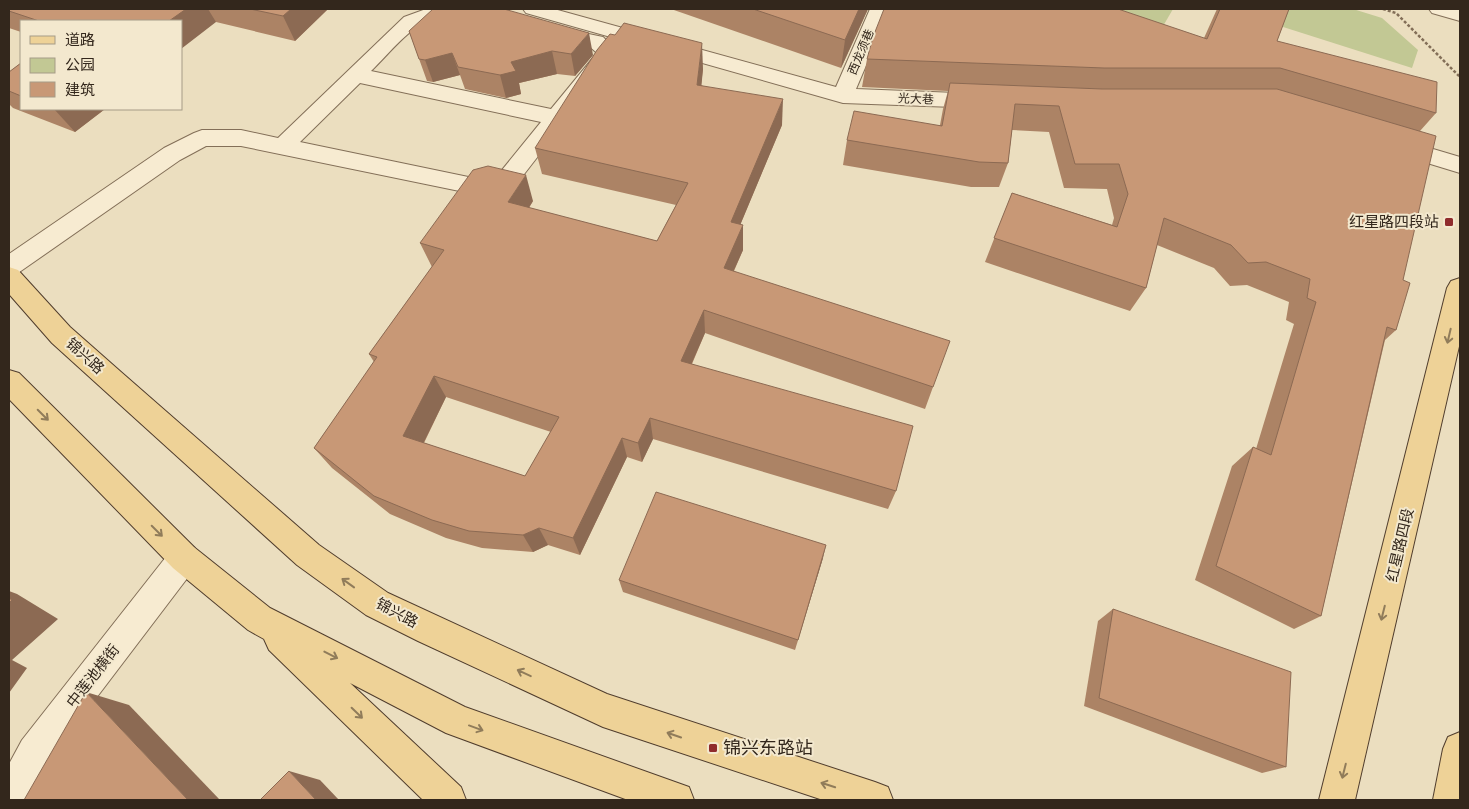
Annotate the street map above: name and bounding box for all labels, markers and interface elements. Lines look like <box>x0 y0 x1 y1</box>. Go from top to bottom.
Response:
legend <box>20 20 182 110</box>
street label: 西龙须巷 <box>845 27 877 77</box>
text: 道路 <box>65 32 95 48</box>
text: 公园 <box>65 57 95 73</box>
text: 建筑 <box>65 82 95 98</box>
street label: 光大巷 <box>898 91 934 107</box>
place label: 红星路四段站 <box>1349 214 1439 230</box>
marker: 红星路四段站 <box>1443 216 1455 228</box>
one-way arrow <box>1444 327 1453 343</box>
street label: 锦兴路 <box>63 335 107 377</box>
one-way arrow <box>37 409 49 422</box>
street label: 红星路四段 <box>1384 507 1416 583</box>
one-way arrow <box>151 525 163 537</box>
one-way arrow <box>342 578 356 589</box>
street label: 锦兴路 <box>373 595 421 631</box>
one-way arrow <box>1378 605 1387 621</box>
street label: 中莲池横街 <box>64 642 122 710</box>
one-way arrow <box>323 650 338 660</box>
one-way arrow <box>517 668 532 677</box>
one-way arrow <box>351 707 363 719</box>
one-way arrow <box>468 724 483 733</box>
one-way arrow <box>667 730 682 739</box>
place label: 锦兴东路站 <box>723 738 813 758</box>
marker: 锦兴东路站 <box>707 742 719 754</box>
one-way arrow <box>1339 762 1348 778</box>
one-way arrow <box>821 780 837 790</box>

